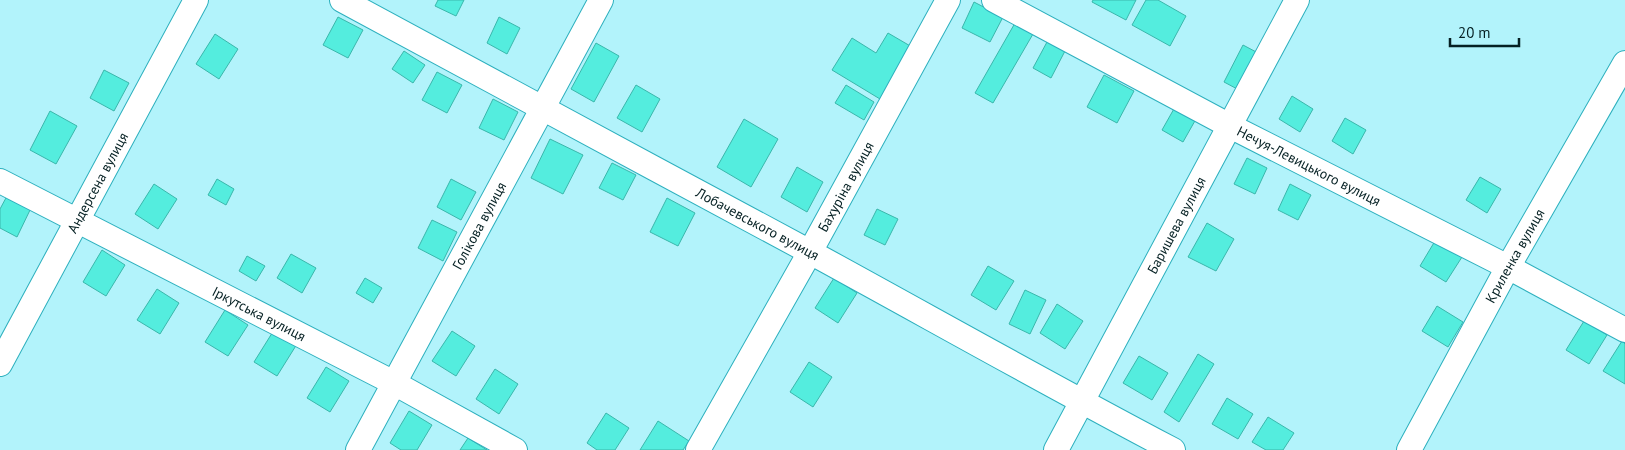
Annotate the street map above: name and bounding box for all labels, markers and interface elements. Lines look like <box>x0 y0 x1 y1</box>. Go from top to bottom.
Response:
scale bar <box>1450 15 1519 47</box>
text: 20 m <box>1458 23 1491 42</box>
street label: Нечуя-Левицького вулиця <box>1234 122 1384 210</box>
street label: Андерсена вулиця <box>63 129 132 236</box>
street label: Бахуріна вулиця <box>814 138 878 235</box>
street label: Баришева вулиця <box>1143 174 1210 277</box>
street label: Голікова вулиця <box>448 179 510 273</box>
street label: Лобачевського вулиця <box>692 183 822 264</box>
street label: Криленка вулиця <box>1481 206 1548 306</box>
street label: Іркутська вулиця <box>209 282 309 345</box>

